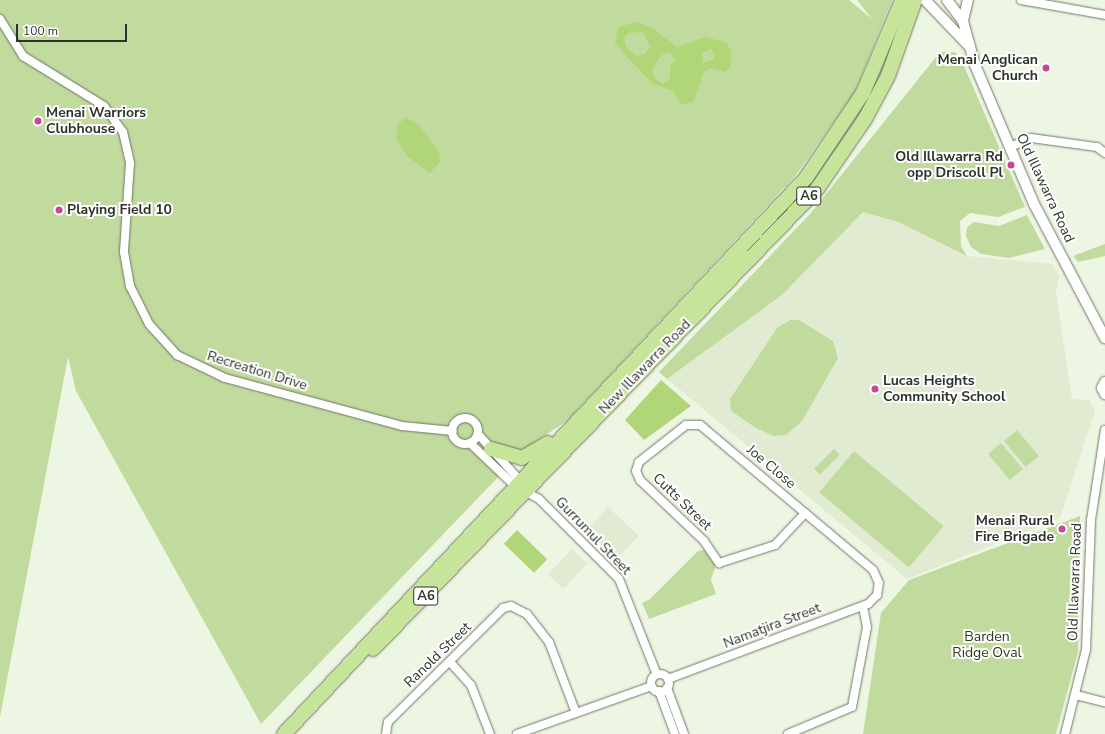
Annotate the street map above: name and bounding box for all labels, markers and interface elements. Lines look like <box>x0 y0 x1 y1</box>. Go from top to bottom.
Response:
scale bar <box>18 16 129 42</box>
text: 100 m <box>23 23 58 39</box>
place label: Menai Anglican Church <box>938 52 1038 84</box>
marker: Menai Anglican Church <box>1041 63 1051 73</box>
place label: Menai Warriors Clubhouse <box>46 105 146 138</box>
marker: Menai Warriors Clubhouse <box>33 116 43 126</box>
street label: Old Illawarra Road <box>1012 131 1078 245</box>
place label: Old Illawarra Rd opp Driscoll Pl <box>895 149 1003 182</box>
marker: Old Illawarra Rd opp Driscoll Pl <box>1006 160 1016 170</box>
road number: A6 <box>796 185 822 207</box>
place label: Playing Field 10 <box>67 202 172 218</box>
marker: Playing Field 10 <box>54 205 64 215</box>
street label: New Illawarra Road <box>596 316 694 418</box>
street label: Recreation Drive <box>205 348 309 394</box>
place label: Lucas Heights Community School <box>883 373 1005 406</box>
marker: Lucas Heights Community School <box>870 384 880 394</box>
street label: Joe Close <box>743 442 799 492</box>
street label: Cutts Street <box>649 470 715 534</box>
street label: Gurrumul Street <box>552 494 634 578</box>
place label: Menai Rural Fire Brigade <box>975 513 1054 546</box>
street label: Old Illawarra Road <box>1065 523 1085 641</box>
marker: Menai Rural Fire Brigade <box>1057 524 1067 534</box>
road number: A6 <box>413 585 439 607</box>
street label: Namatjira Street <box>721 600 823 652</box>
street label: Ranold Street <box>401 619 475 691</box>
park label: Barden Ridge Oval <box>952 629 1022 662</box>

